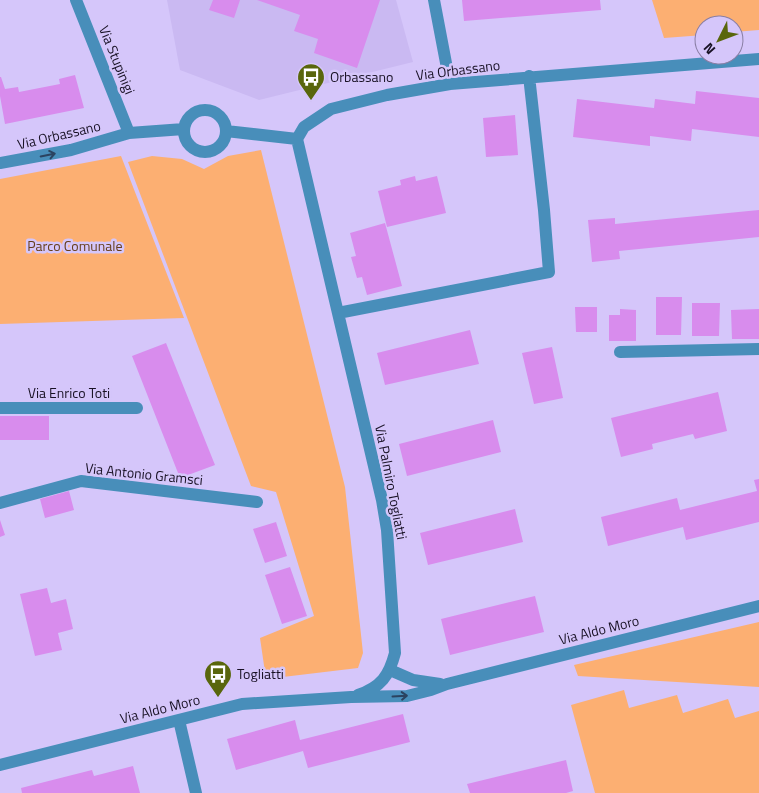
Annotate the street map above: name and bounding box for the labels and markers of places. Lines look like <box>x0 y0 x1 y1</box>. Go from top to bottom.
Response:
bus stop icon: Orbassano <box>296 62 326 101</box>
place label: Orbassano <box>330 66 393 87</box>
bus stop icon: Togliatti <box>203 659 233 698</box>
place label: Togliatti <box>237 663 284 684</box>

